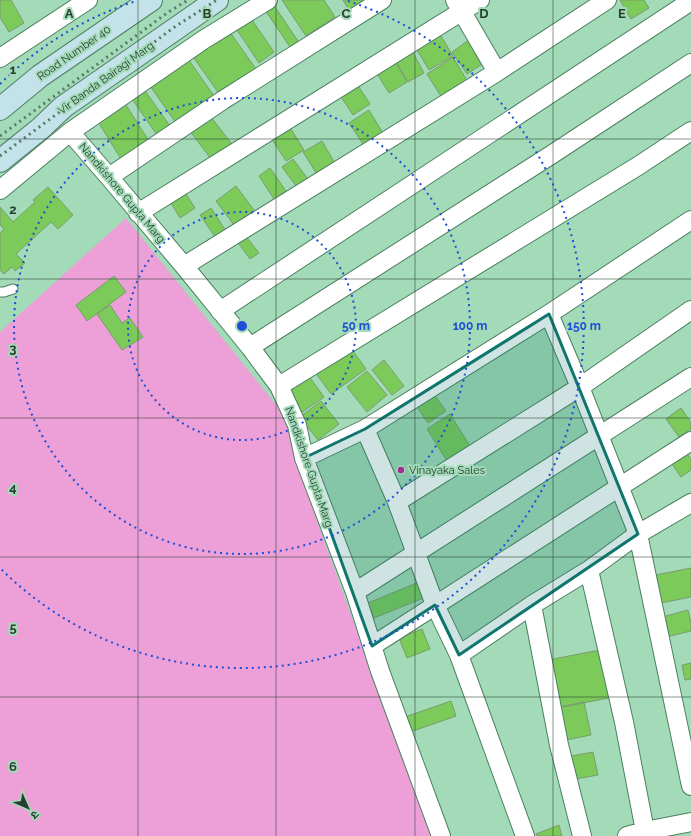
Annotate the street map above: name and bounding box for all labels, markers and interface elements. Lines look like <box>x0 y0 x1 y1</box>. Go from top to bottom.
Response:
text: A <box>65 6 74 21</box>
text: B <box>203 6 212 21</box>
text: C <box>342 6 351 21</box>
text: D <box>479 6 489 21</box>
text: E <box>618 6 626 21</box>
street label: Road Number 40 <box>35 23 113 83</box>
street label: Vir Banda Bairagi Marg <box>56 39 156 117</box>
text: 1 <box>10 62 17 77</box>
street label: Nandkishore Gupta Marg <box>76 140 168 246</box>
text: 2 <box>9 202 17 217</box>
centre of rings <box>235 319 249 333</box>
text: 50 m <box>342 319 370 333</box>
text: 100 m <box>453 319 487 333</box>
text: 150 m <box>567 319 601 333</box>
text: 3 <box>9 341 17 356</box>
street label: Nandkishore Gupta Marg <box>282 405 336 529</box>
place label: Vinayaka Sales <box>409 464 485 477</box>
marker: Vinayaka Sales <box>396 465 406 475</box>
text: 4 <box>9 480 17 495</box>
text: 5 <box>9 620 17 635</box>
text: 6 <box>9 759 17 774</box>
north arrow <box>8 788 48 828</box>
text: उ <box>27 808 42 822</box>

